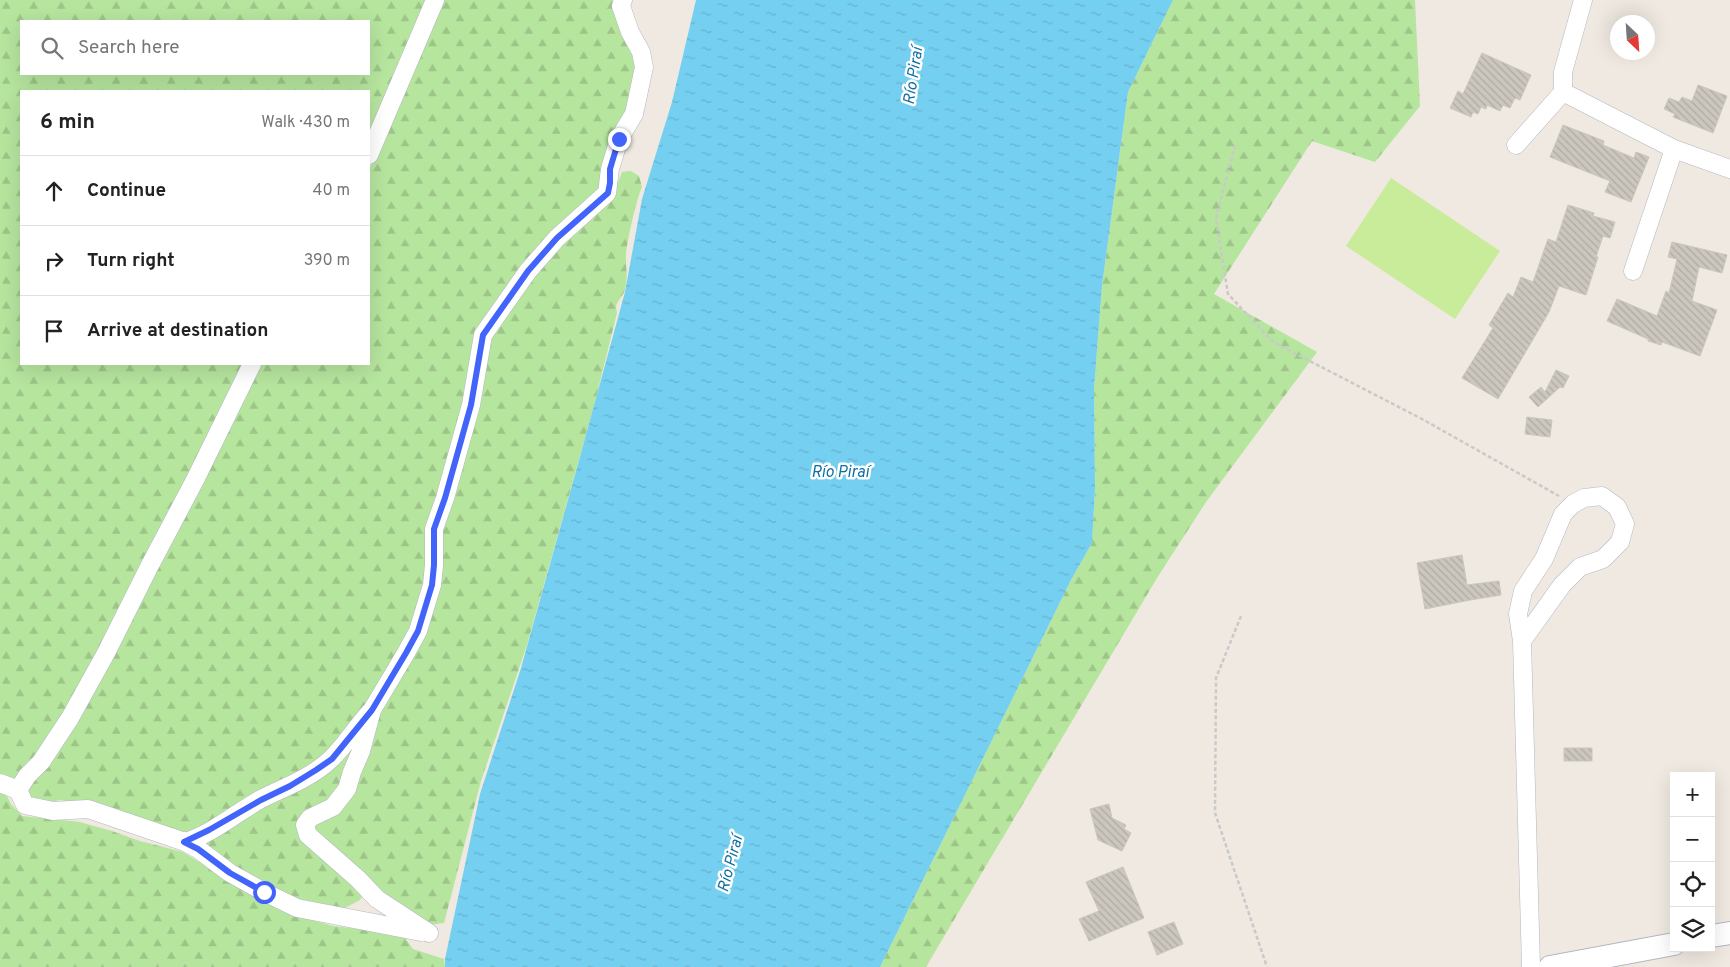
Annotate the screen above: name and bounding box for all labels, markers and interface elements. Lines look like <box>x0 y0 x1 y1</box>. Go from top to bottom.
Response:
north arrow <box>1610 15 1655 60</box>
search box <box>20 20 370 75</box>
icon: search <box>38 34 66 62</box>
text: Search here <box>78 36 180 60</box>
water label: Río Piraí <box>900 42 929 106</box>
text: 6 min <box>40 109 95 136</box>
text: Walk · 430 m <box>261 113 350 133</box>
route end <box>608 128 631 151</box>
icon: ahead <box>40 177 68 205</box>
text: Continue <box>87 179 166 203</box>
text: 40 m <box>312 181 350 201</box>
icon: right <box>40 247 68 275</box>
text: Turn right <box>87 249 175 273</box>
text: 390 m <box>304 251 350 271</box>
icon: arrive <box>40 317 68 345</box>
text: Arrive at destination <box>87 319 268 343</box>
water label: Río Piraí <box>811 463 873 483</box>
map controls <box>1670 772 1715 952</box>
button: + <box>1670 772 1715 817</box>
button: − <box>1670 817 1715 862</box>
water label: Río Piraí <box>714 830 749 894</box>
button: locate <box>1670 862 1715 907</box>
route start <box>253 881 276 904</box>
button: layers <box>1670 907 1715 952</box>

